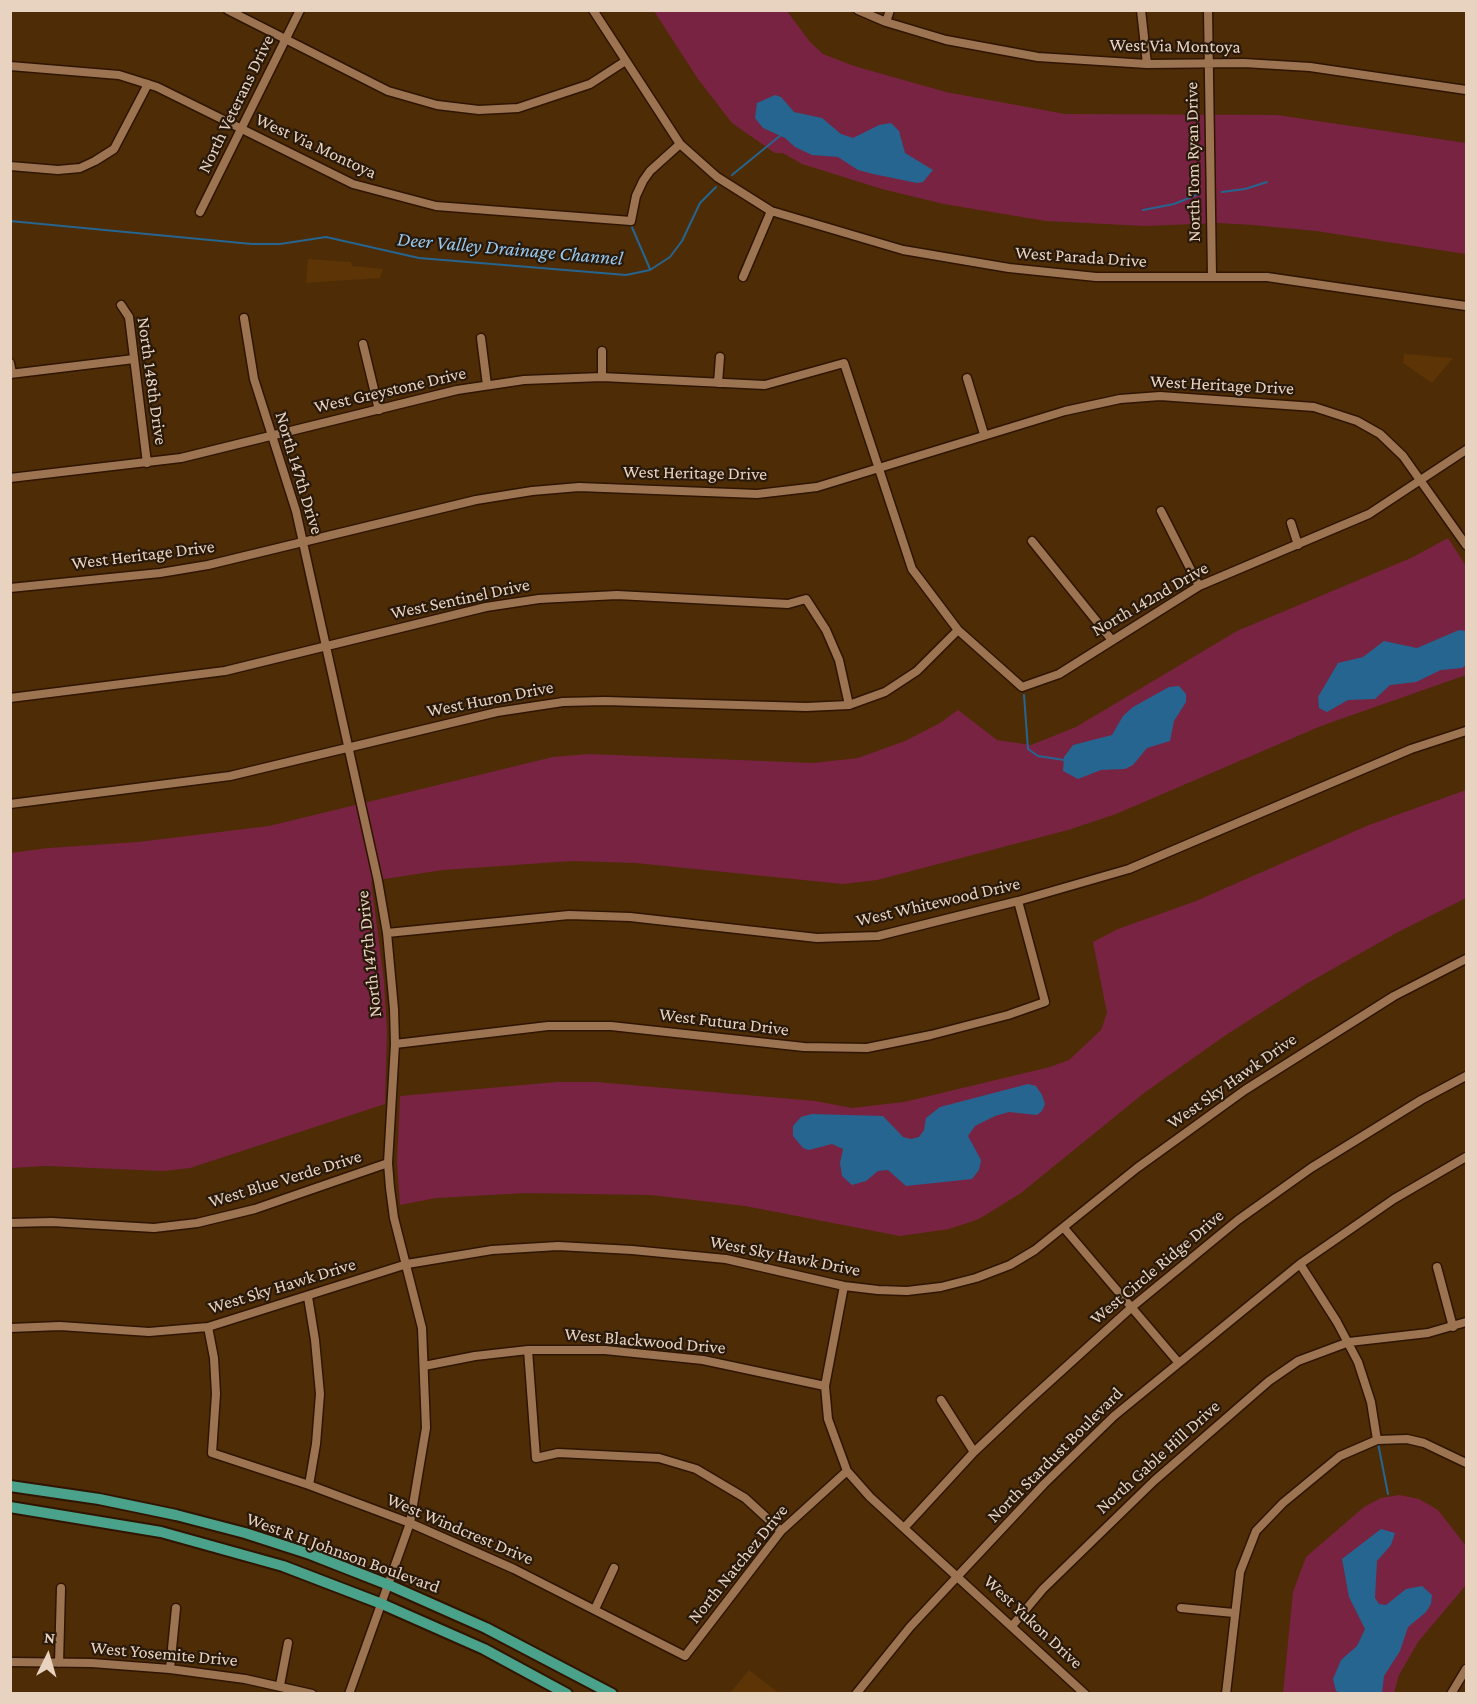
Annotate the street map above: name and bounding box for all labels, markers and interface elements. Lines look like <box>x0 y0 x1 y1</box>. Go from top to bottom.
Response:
street label: North Veterans Drive <box>193 31 279 177</box>
street label: West Via Montoya <box>1109 34 1241 58</box>
street label: North Tom Ryan Drive <box>1181 82 1205 242</box>
street label: West Via Montoya <box>252 108 380 184</box>
water label: Deer Valley Drainage Channel <box>396 227 624 271</box>
street label: West Parada Drive <box>1014 242 1148 272</box>
street label: North 148th Drive <box>132 316 172 446</box>
street label: West Greystone Drive <box>312 362 468 418</box>
street label: West Heritage Drive <box>1149 370 1295 400</box>
street label: North 147th Drive <box>270 409 328 537</box>
street label: West Heritage Drive <box>623 461 767 485</box>
street label: West Heritage Drive <box>70 535 216 575</box>
street label: North 142nd Drive <box>1088 557 1212 641</box>
street label: West Sentinel Drive <box>389 574 531 624</box>
street label: West Huron Drive <box>425 676 555 722</box>
street label: West Whitewood Drive <box>854 873 1022 931</box>
street label: North 147th Drive <box>352 890 386 1018</box>
street label: West Futura Drive <box>658 1003 790 1041</box>
street label: West Sky Hawk Drive <box>1163 1028 1301 1134</box>
street label: West Blue Verde Drive <box>206 1145 364 1213</box>
street label: West Circle Ridge Drive <box>1086 1205 1228 1329</box>
street label: West Sky Hawk Drive <box>708 1231 862 1281</box>
street label: West Sky Hawk Drive <box>206 1253 358 1319</box>
street label: West Blackwood Drive <box>564 1323 726 1359</box>
street label: North Stardust Boulevard <box>983 1383 1127 1527</box>
street label: North Gable Hill Drive <box>1091 1396 1225 1518</box>
street label: West Windcrest Drive <box>383 1488 537 1570</box>
street label: North Natchez Drive <box>683 1500 793 1628</box>
street label: West R H Johnson Boulevard <box>243 1508 443 1598</box>
street label: West Yukon Drive <box>979 1570 1087 1674</box>
north arrow <box>18 1626 78 1686</box>
text: N <box>43 1629 56 1647</box>
street label: West Yosemite Drive <box>89 1637 239 1671</box>

